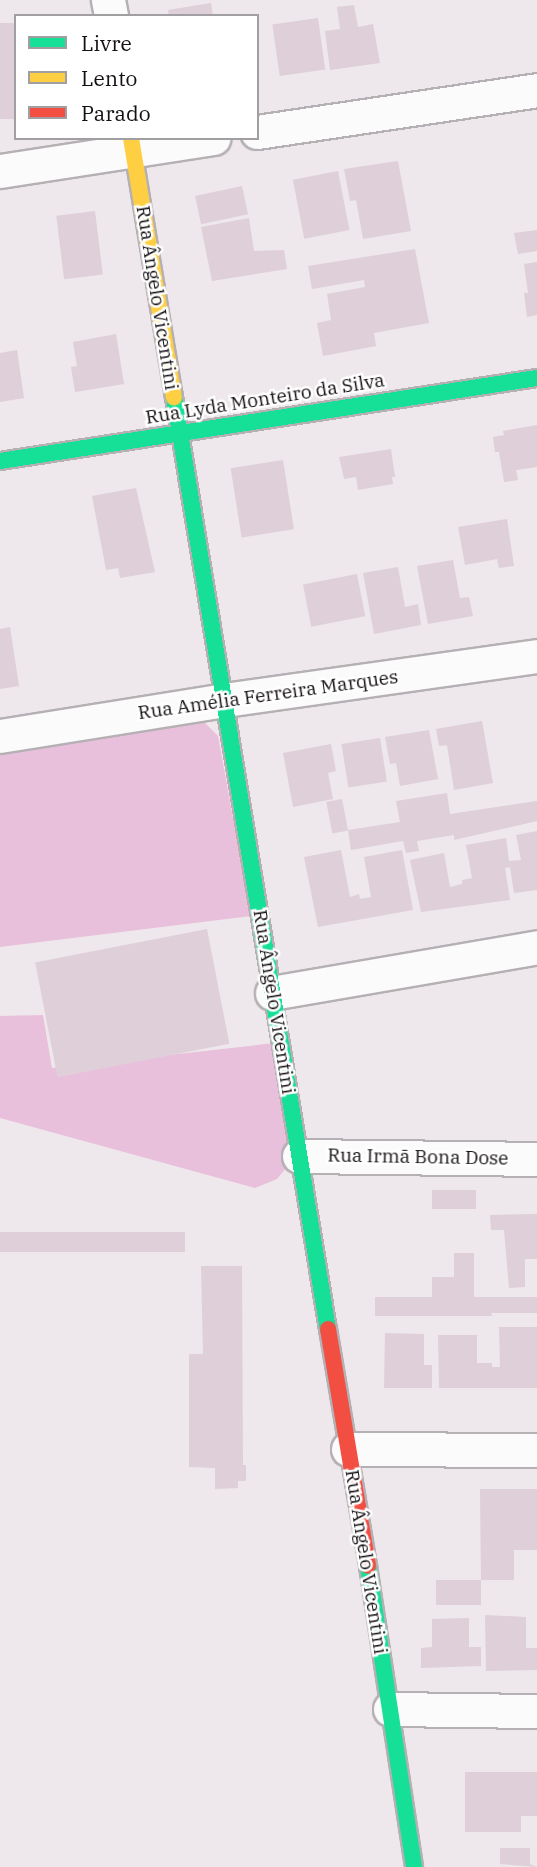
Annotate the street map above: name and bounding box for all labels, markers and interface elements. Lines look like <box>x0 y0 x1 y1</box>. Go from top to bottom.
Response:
legend <box>14 14 259 140</box>
text: Livre <box>81 29 132 57</box>
text: Lento <box>81 64 137 92</box>
text: Parado <box>81 99 151 127</box>
street label: Rua Ângelo Vicentini <box>131 204 183 392</box>
street label: Rua Lyda Monteiro da Silva <box>144 369 386 429</box>
street label: Rua Amélia Ferreira Marques <box>136 665 400 725</box>
street label: Rua Ângelo Vicentini <box>248 908 300 1096</box>
street label: Rua Irmã Bona Dose <box>327 1144 509 1170</box>
street label: Rua Ângelo Vicentini <box>340 1468 392 1656</box>

